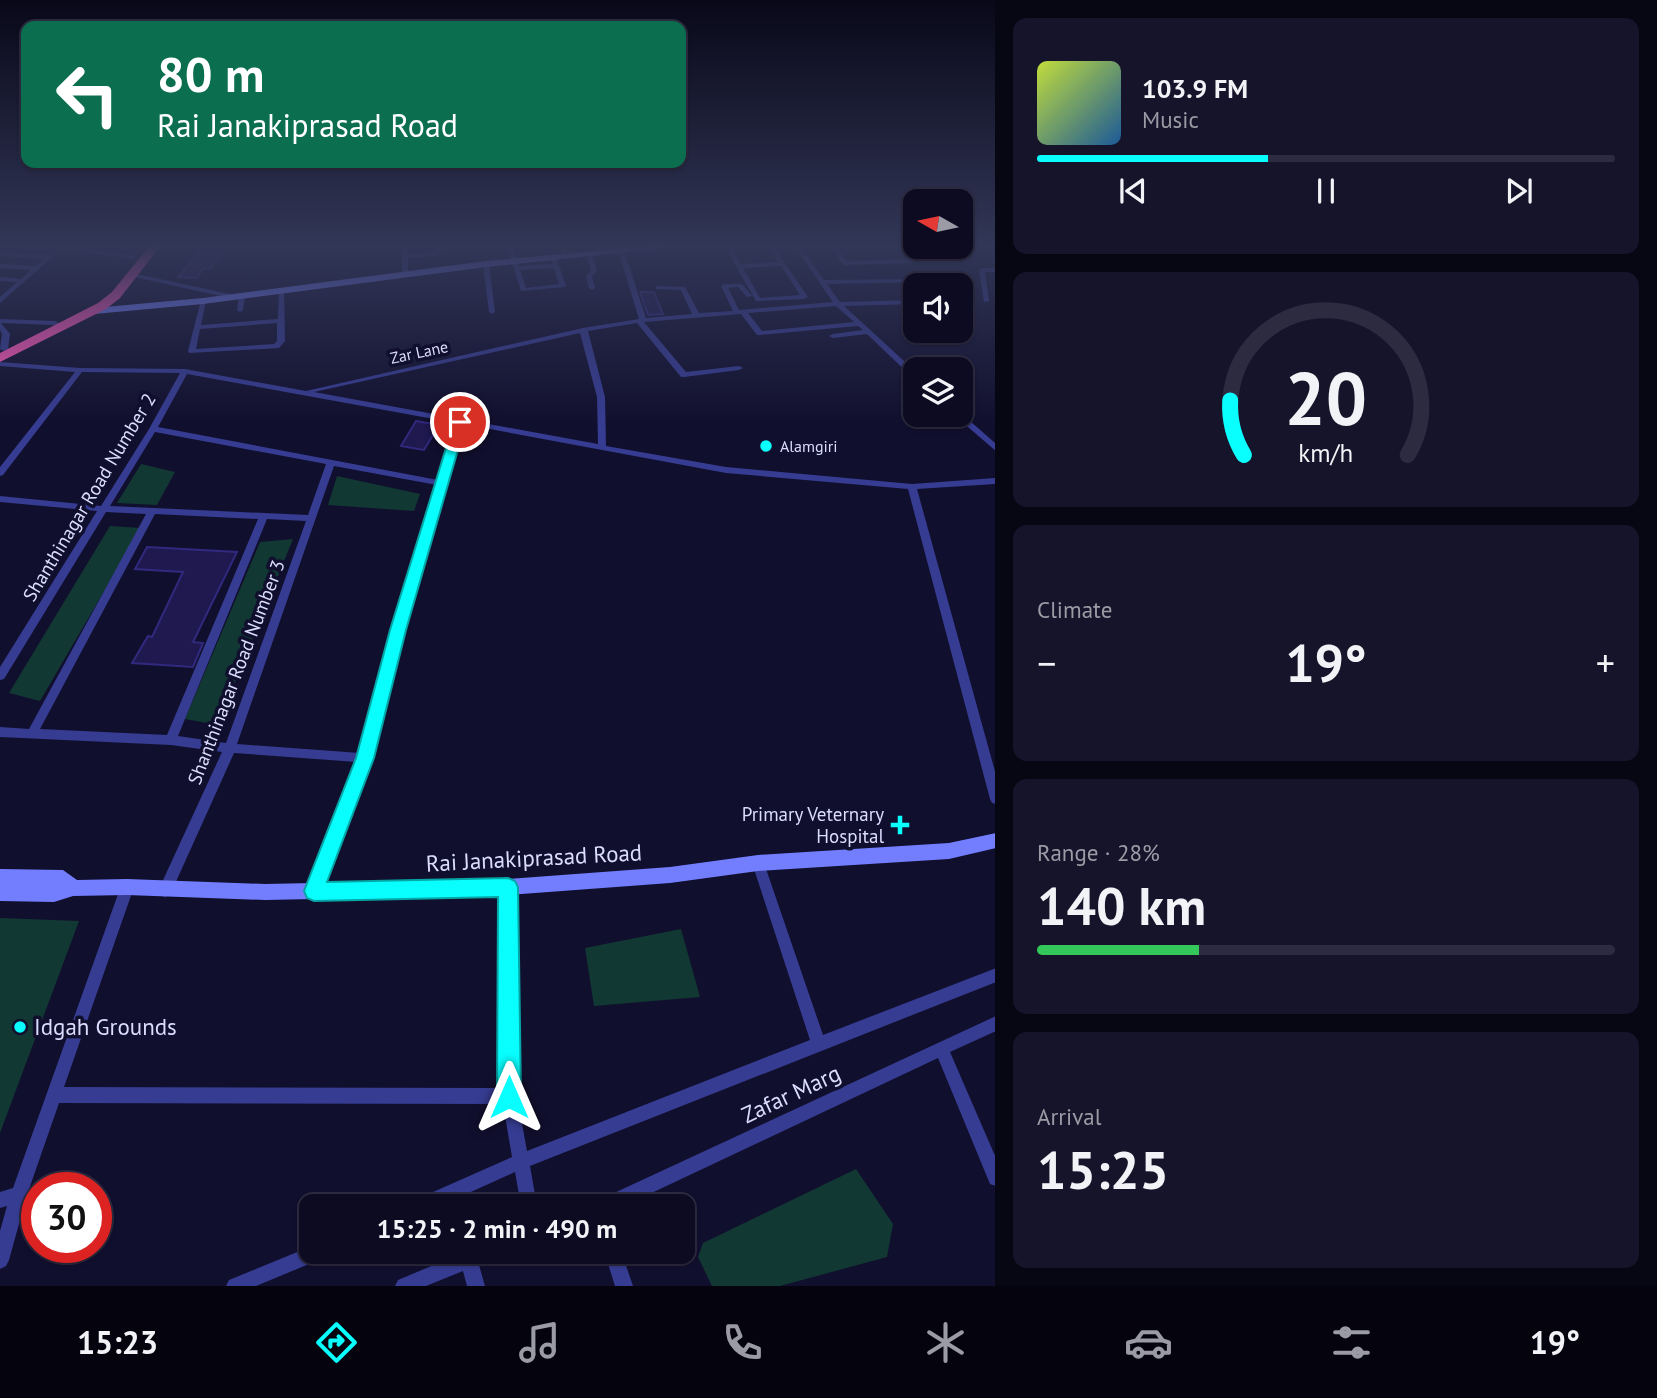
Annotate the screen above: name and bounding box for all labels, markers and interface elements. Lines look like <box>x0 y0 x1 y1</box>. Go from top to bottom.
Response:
text: 80 m <box>157 42 264 106</box>
icon: left <box>42 49 133 140</box>
text: 103.9 FM <box>1142 72 1248 105</box>
text: Rai Janakiprasad Road <box>157 104 458 146</box>
text: Music <box>1142 105 1199 134</box>
icon: previous <box>1114 172 1152 210</box>
icon: pause <box>1307 172 1345 210</box>
icon: next <box>1500 172 1538 210</box>
north arrow <box>903 189 973 259</box>
map controls <box>903 189 973 427</box>
button: sound <box>903 273 973 343</box>
street label: Zar Lane <box>388 336 450 368</box>
text: 20 <box>1285 352 1367 446</box>
button: layers <box>903 357 973 427</box>
street label: Shanthinagar Road Number 2 <box>17 388 161 606</box>
pin <box>430 392 490 452</box>
icon: arrive <box>441 403 479 441</box>
place label: Alamgiri <box>780 436 838 456</box>
text: km/h <box>1299 437 1353 469</box>
marker: Alamgiri <box>758 438 774 454</box>
street label: Shanthinagar Road Number 3 <box>182 556 290 788</box>
text: Climate <box>1037 595 1112 624</box>
text: 19° <box>1285 629 1367 696</box>
text: − <box>1037 638 1056 687</box>
text: + <box>1596 638 1615 687</box>
place label: Primary Veternary Hospital <box>742 802 884 848</box>
marker: Primary Veternary Hospital <box>890 815 910 835</box>
street label: Rai Janakiprasad Road <box>425 837 643 878</box>
text: Range · 28% <box>1037 838 1160 867</box>
text: 140 km <box>1037 872 1206 939</box>
place label: Idgah Grounds <box>34 1012 177 1041</box>
marker: Idgah Grounds <box>12 1019 28 1035</box>
street label: Zafar Marg <box>737 1058 845 1129</box>
position arrow <box>472 1060 546 1134</box>
text: Arrival <box>1037 1102 1101 1131</box>
text: 15:25 <box>1037 1136 1169 1203</box>
speed limit sign: 30 <box>21 1172 112 1263</box>
text: 15:25 · 2 min · 490 m <box>377 1212 617 1245</box>
icon: directions <box>312 1318 361 1367</box>
icon: music <box>515 1318 564 1367</box>
icon: phone <box>718 1318 767 1367</box>
icon: climate <box>921 1318 970 1367</box>
icon: car <box>1124 1318 1173 1367</box>
icon: filters <box>1327 1318 1376 1367</box>
text: 15:23 <box>77 1321 158 1363</box>
text: 19° <box>1530 1321 1580 1363</box>

